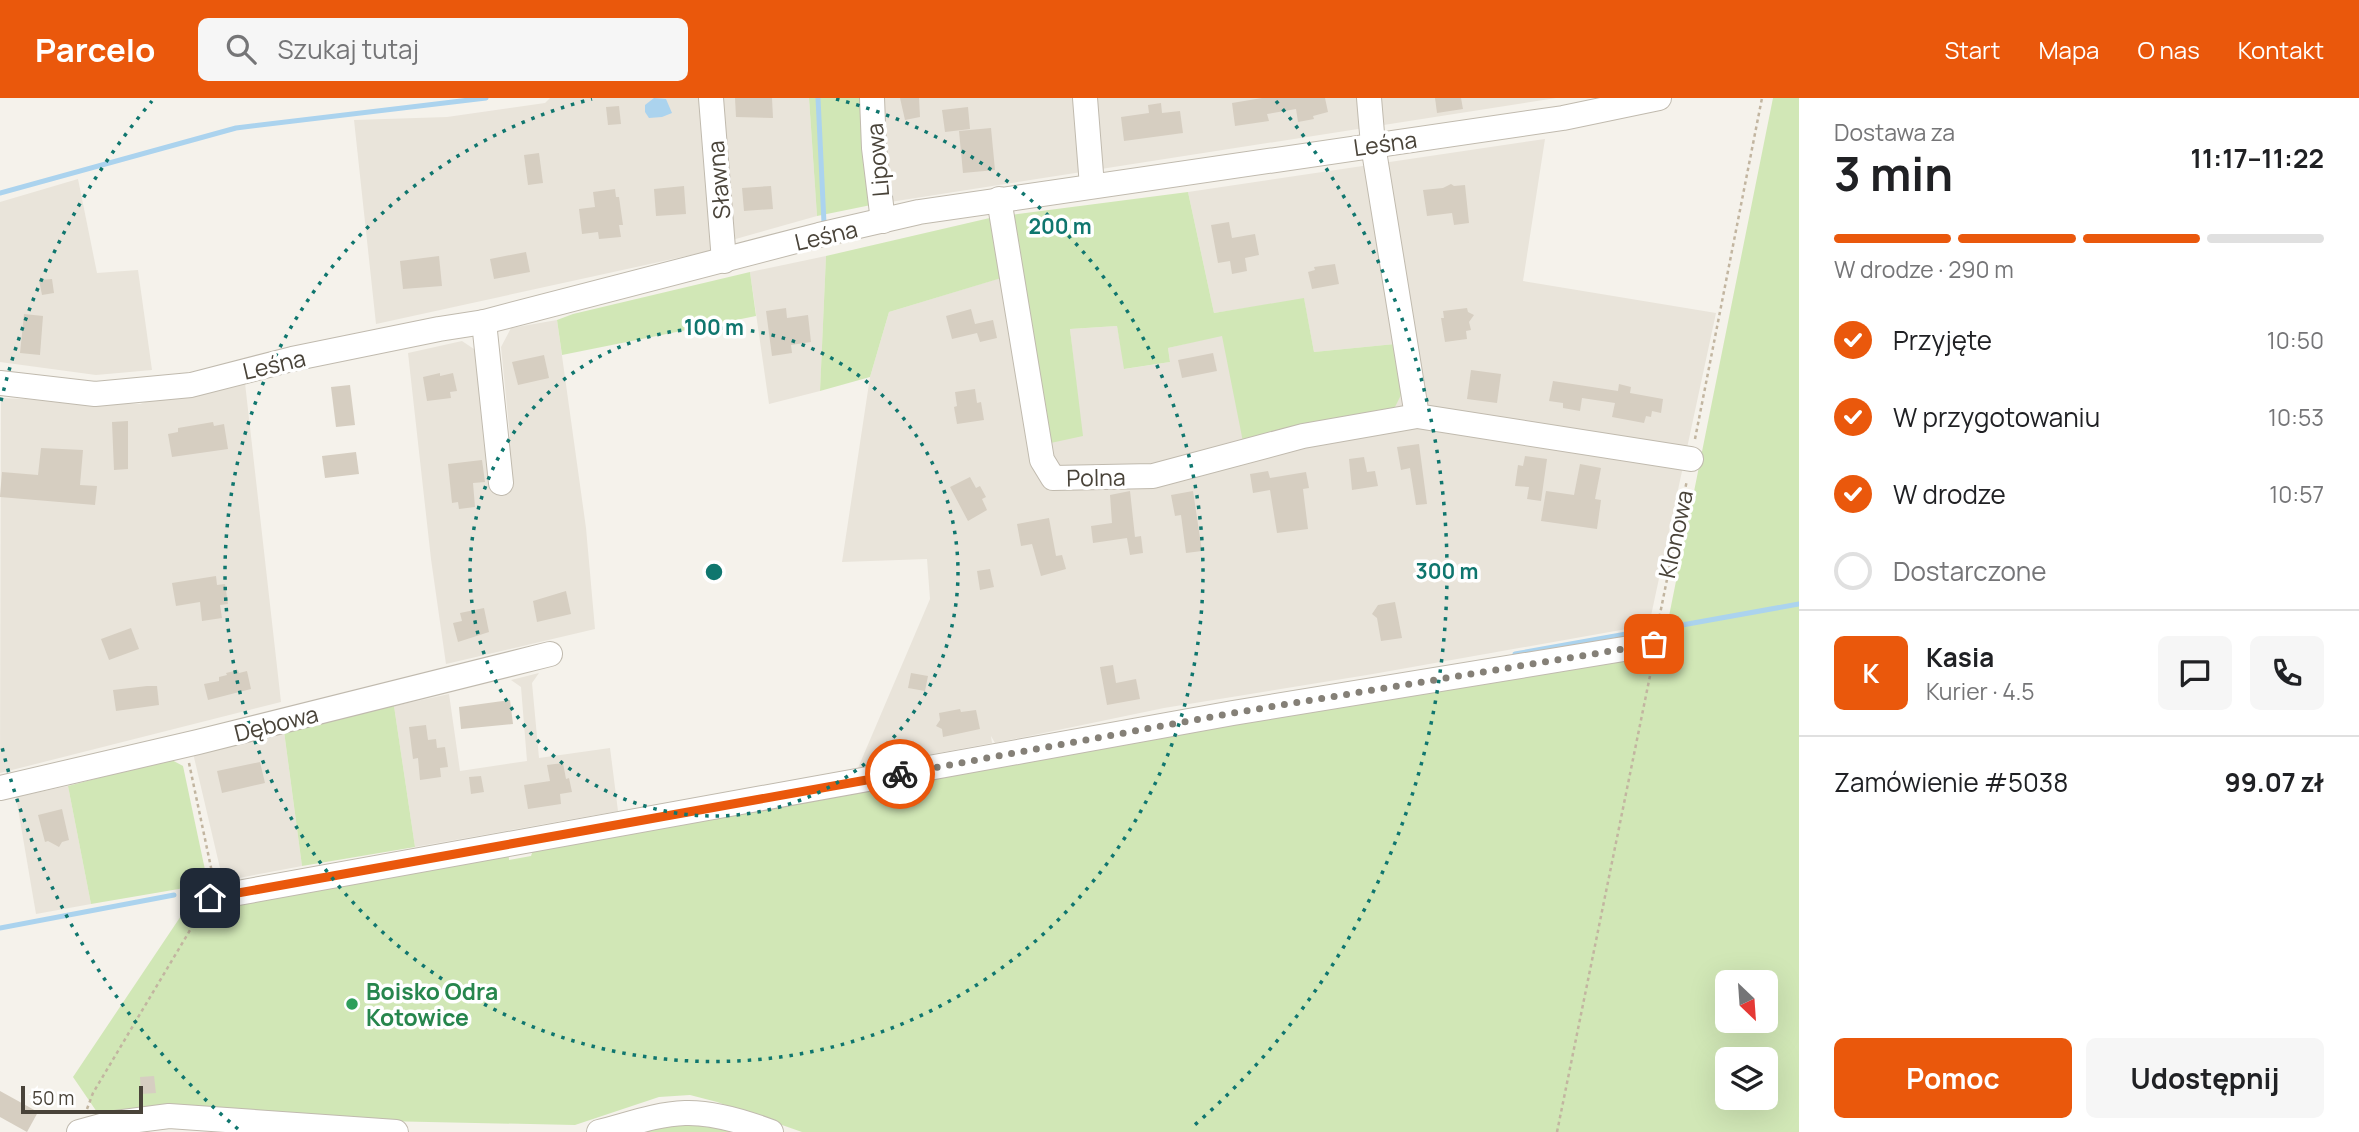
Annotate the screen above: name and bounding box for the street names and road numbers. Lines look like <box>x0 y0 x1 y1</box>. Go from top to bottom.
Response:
street label: Lipowa <box>858 122 896 198</box>
street label: Leśna <box>1351 123 1419 163</box>
street label: Sławna <box>699 139 737 221</box>
street label: Leśna <box>791 212 861 258</box>
street label: Leśna <box>239 341 309 387</box>
street label: Polna <box>1066 460 1126 494</box>
street label: Klonowa <box>1650 487 1700 581</box>
street label: Dębowa <box>231 697 321 749</box>

